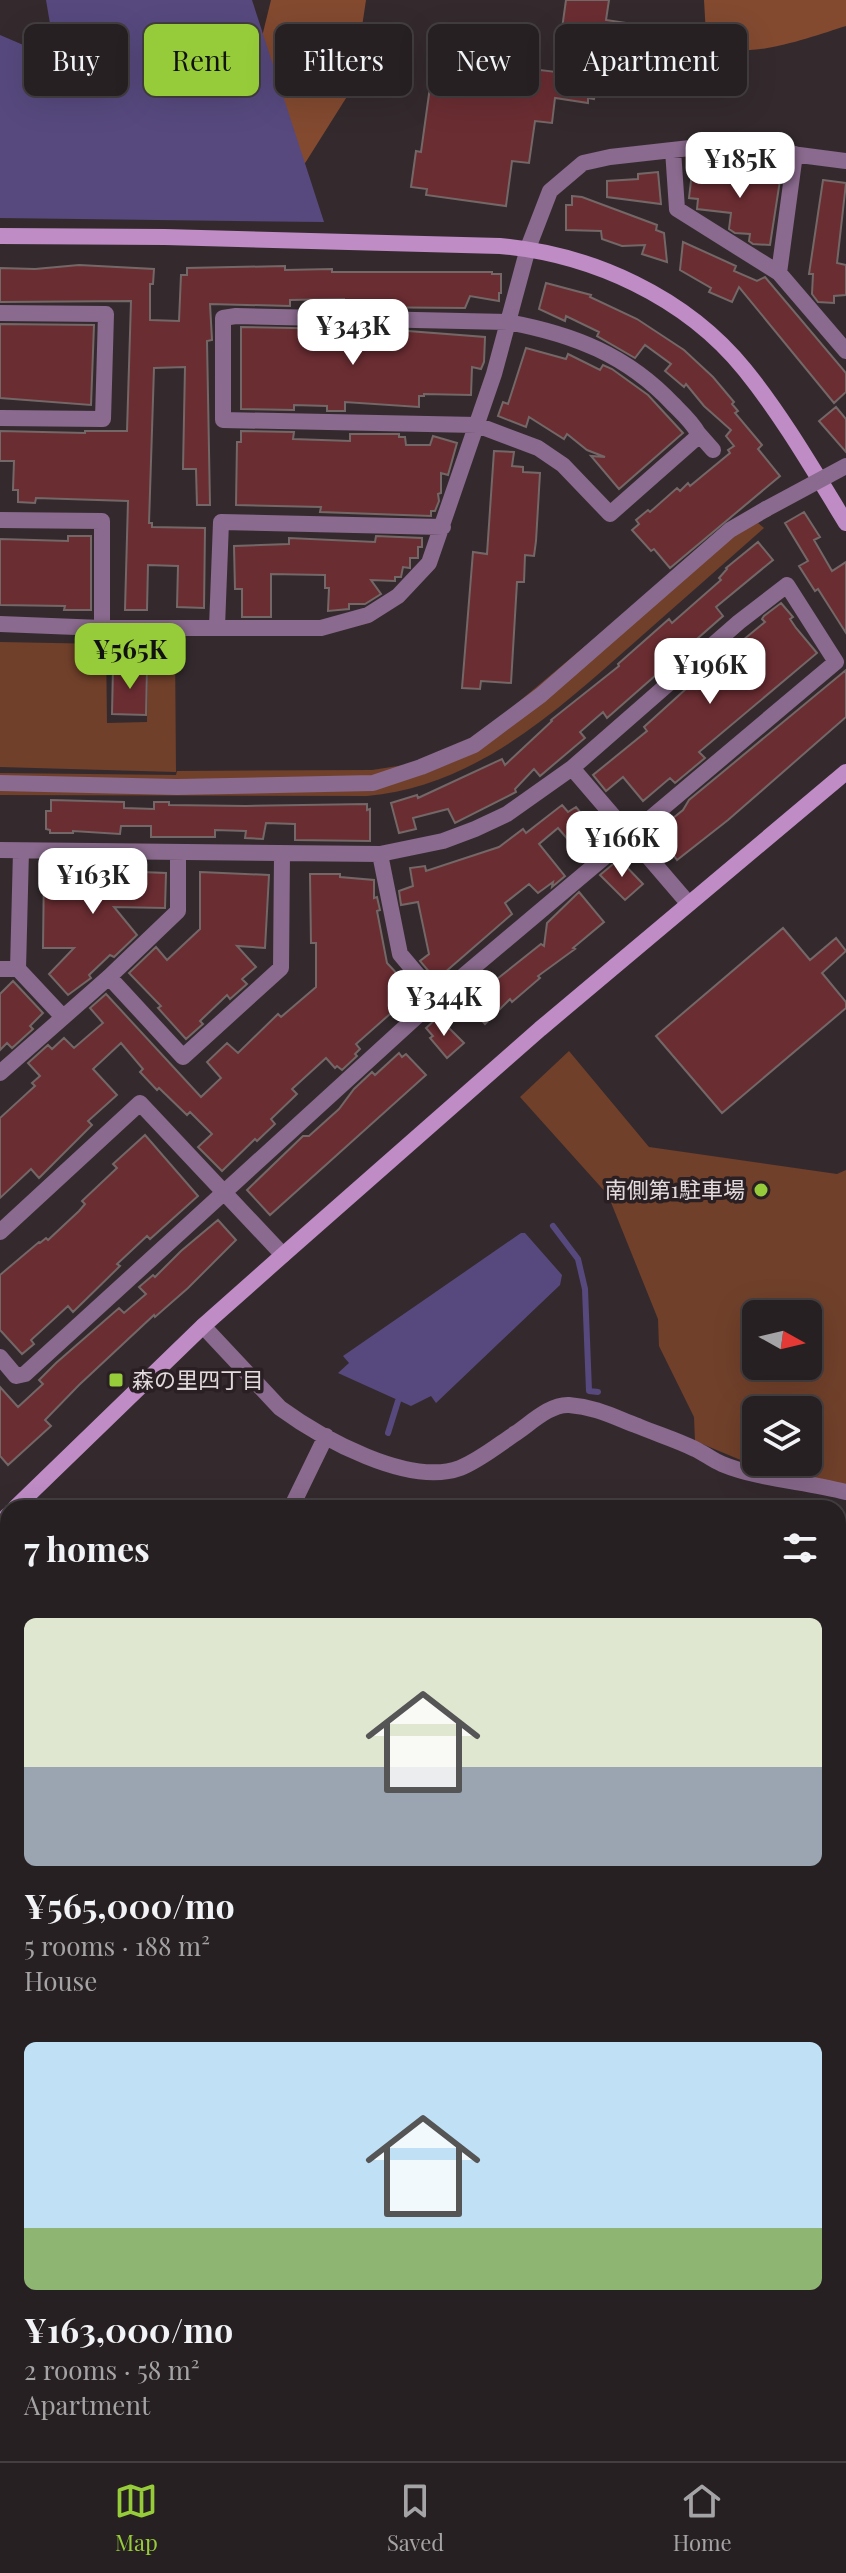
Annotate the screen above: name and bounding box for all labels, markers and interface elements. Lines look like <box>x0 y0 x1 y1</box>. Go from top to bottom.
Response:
chip: Buy <box>24 24 128 96</box>
chip: Rent <box>144 24 259 96</box>
chip: Filters <box>275 24 412 96</box>
chip: New <box>428 24 539 96</box>
chip: Apartment <box>555 24 747 96</box>
pin: ¥185K <box>684 132 796 200</box>
text: ¥185K <box>704 140 776 175</box>
pin: ¥343K <box>297 299 409 367</box>
text: ¥343K <box>316 307 390 342</box>
pin: ¥565K <box>74 623 186 691</box>
text: ¥565K <box>93 631 167 666</box>
pin: ¥196K <box>654 638 766 706</box>
text: ¥196K <box>672 646 748 681</box>
pin: ¥166K <box>566 811 678 879</box>
text: ¥166K <box>584 819 660 854</box>
pin: ¥163K <box>37 848 149 916</box>
text: ¥163K <box>56 856 130 891</box>
pin: ¥344K <box>388 970 500 1038</box>
text: ¥344K <box>406 978 482 1013</box>
place label: 南側第1駐車場 <box>605 1174 745 1204</box>
marker: 南側第1駐車場 <box>752 1181 770 1199</box>
north arrow <box>742 1300 822 1380</box>
map controls <box>742 1300 822 1476</box>
place label: 森の里四丁目 <box>132 1364 264 1394</box>
marker: 森の里四丁目 <box>107 1371 125 1389</box>
button: layers <box>742 1396 822 1476</box>
text: 7 homes <box>24 1525 150 1571</box>
icon: filters <box>778 1526 822 1570</box>
icon: home <box>351 1670 495 1814</box>
text: ¥565,000/mo <box>24 1882 235 1928</box>
text: 5 rooms · 188 m² <box>24 1928 210 1963</box>
text: House <box>24 1963 97 1998</box>
icon: home <box>351 2094 495 2238</box>
text: ¥163,000/mo <box>24 2306 233 2352</box>
text: 2 rooms · 58 m² <box>24 2352 200 2387</box>
text: Apartment <box>24 2387 150 2422</box>
tab: Map <box>114 2479 158 2557</box>
tab: Saved <box>387 2479 444 2557</box>
tab: Home <box>673 2479 732 2557</box>

